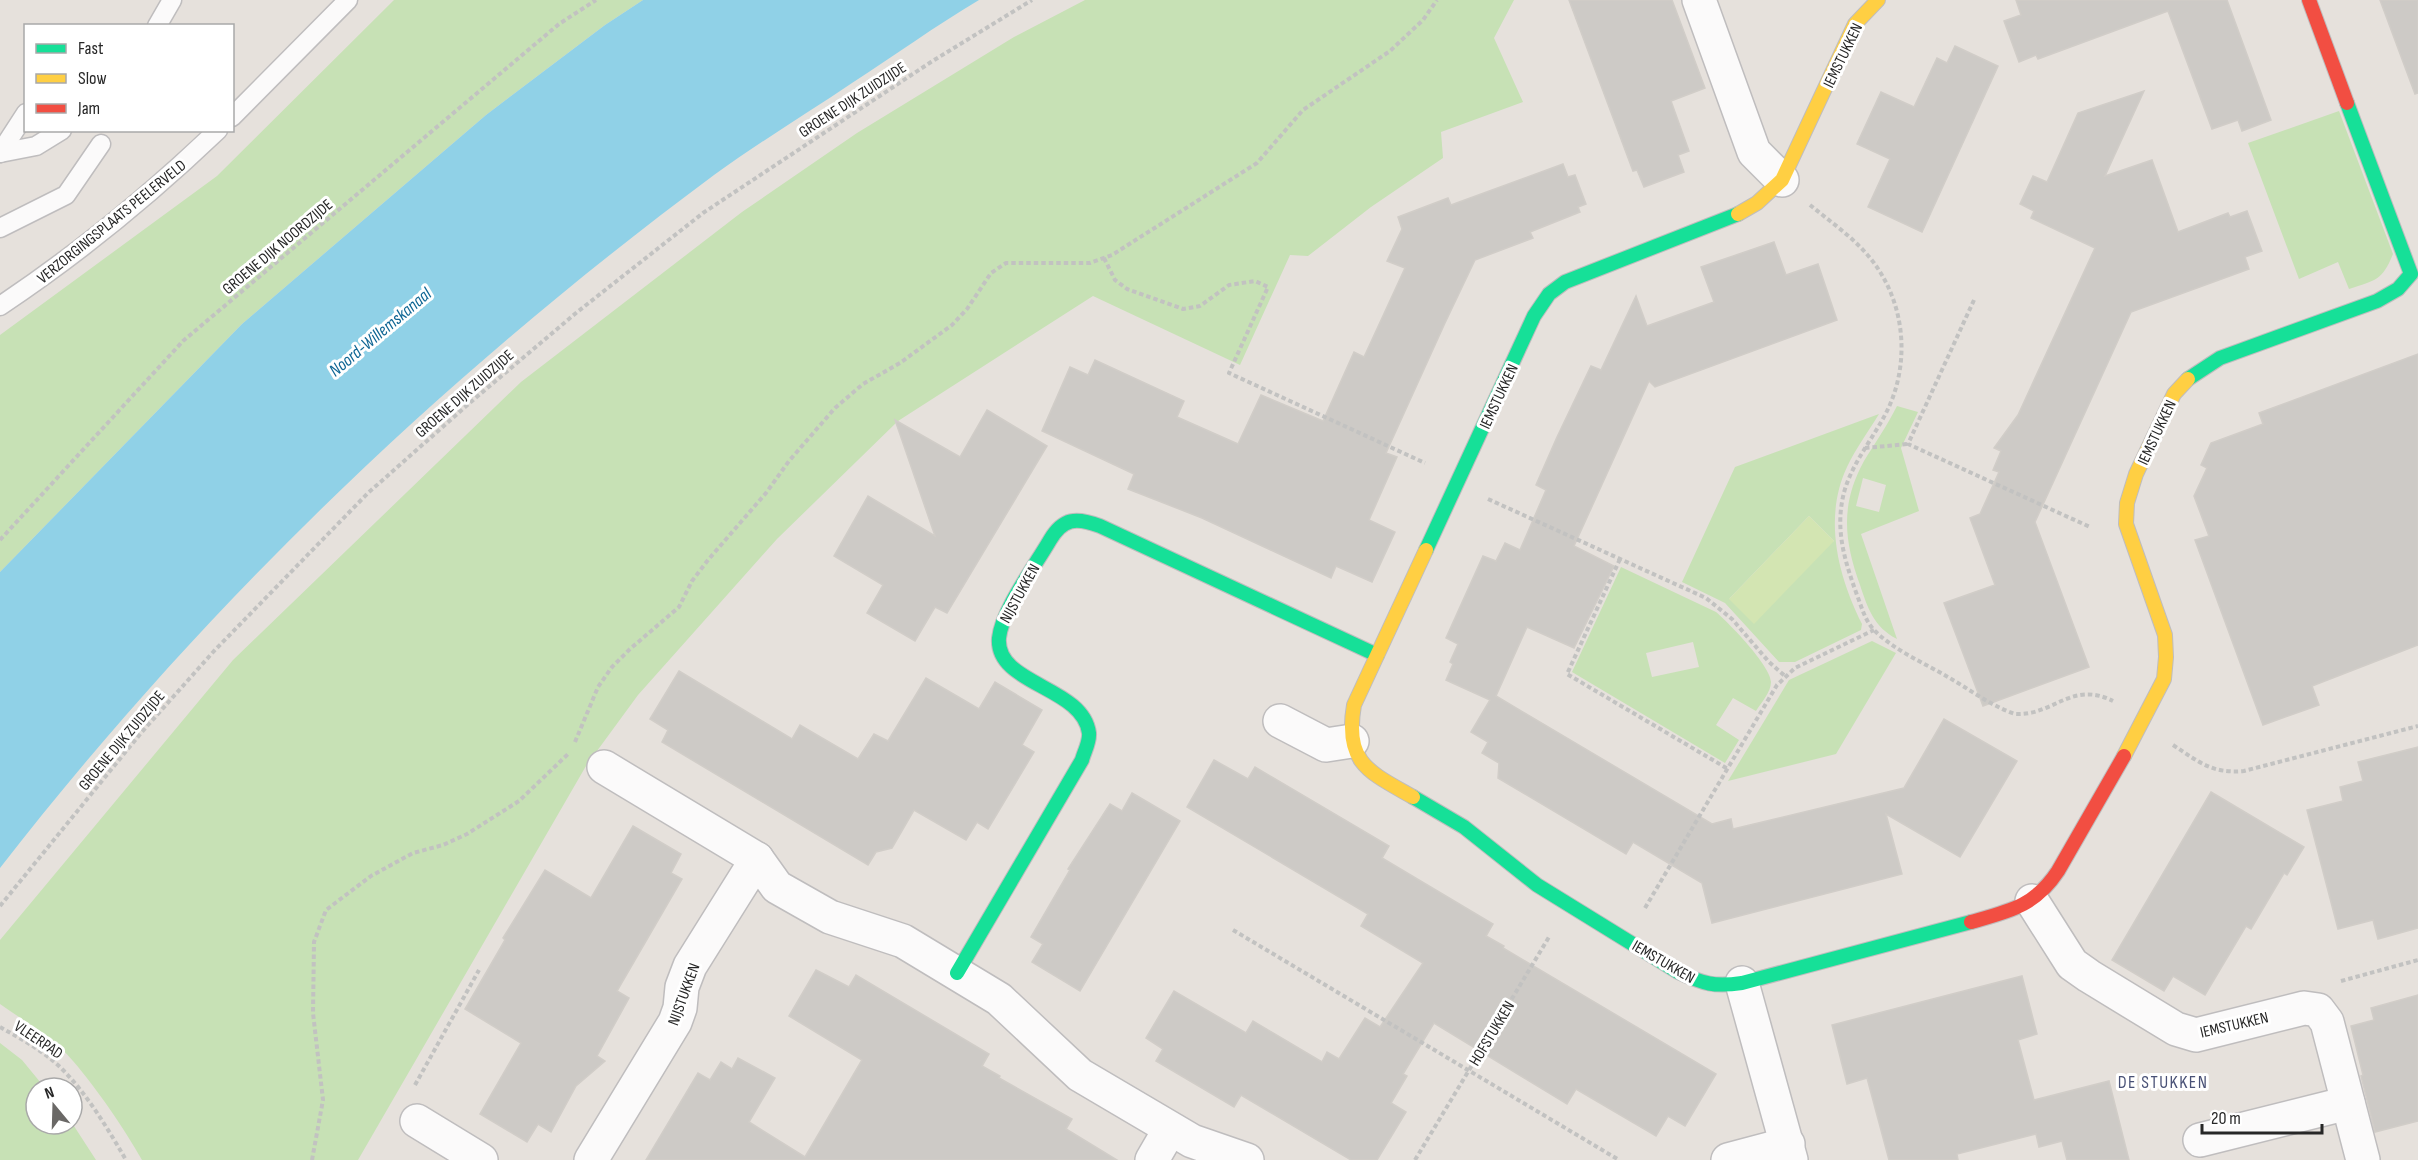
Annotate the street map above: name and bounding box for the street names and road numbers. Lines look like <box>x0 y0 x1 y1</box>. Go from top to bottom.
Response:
street label: IEMSTUKKEN <box>1820 20 1867 91</box>
street label: GROENE DIJK ZUIDZIJDE <box>796 58 910 142</box>
street label: VERZORGINGSPLAATS PEELERVELD <box>34 156 190 288</box>
street label: GROENE DIJK NOORDZIJDE <box>219 196 337 299</box>
street label: GROENE DIJK ZUIDZIJDE <box>412 346 518 442</box>
street label: IEMSTUKKEN <box>1476 361 1523 432</box>
street label: IEMSTUKKEN <box>2134 397 2181 468</box>
street label: NIJSTUKKEN <box>996 561 1044 627</box>
street label: GROENE DIJK ZUIDZIJDE <box>75 687 169 795</box>
street label: IEMSTUKKEN <box>1628 937 1698 988</box>
street label: NIJSTUKKEN <box>664 961 704 1028</box>
street label: HOFSTUKKEN <box>1466 998 1519 1070</box>
street label: IEMSTUKKEN <box>2198 1008 2270 1043</box>
street label: VLEERPAD <box>10 1017 66 1064</box>

